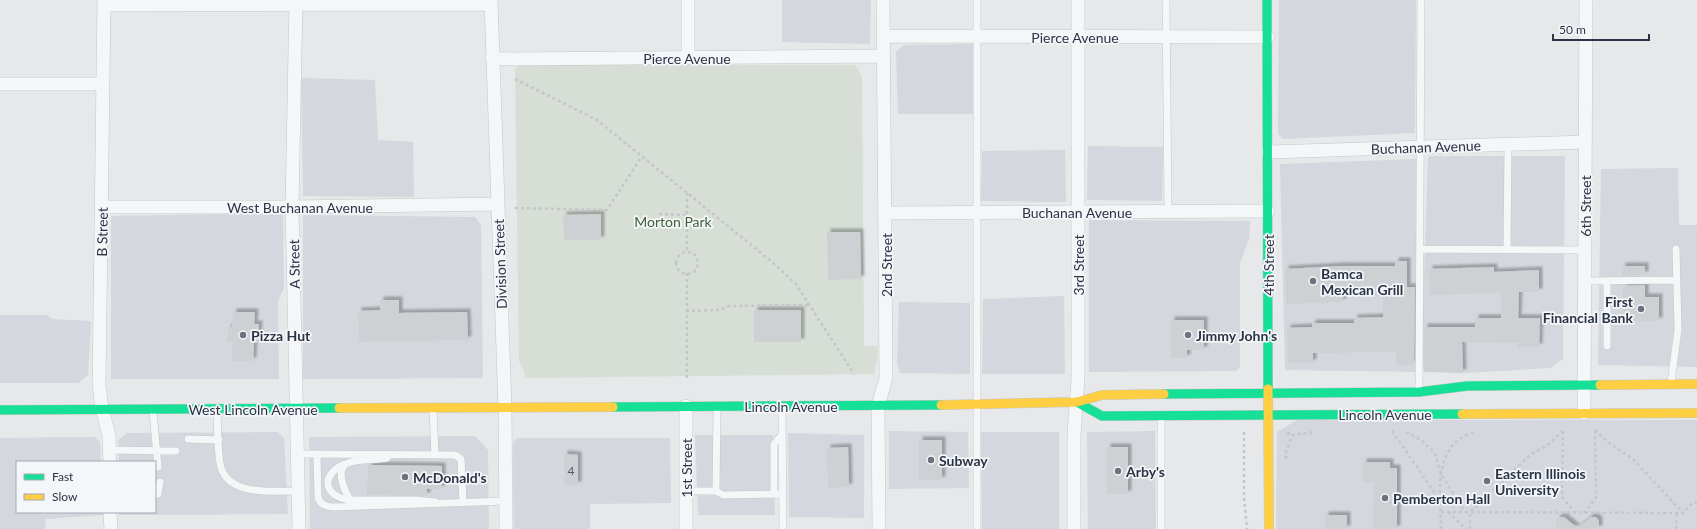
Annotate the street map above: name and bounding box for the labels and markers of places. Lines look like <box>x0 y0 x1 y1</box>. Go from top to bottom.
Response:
place label: Bamca Mexican Grill <box>1321 265 1403 298</box>
marker: Bamca Mexican Grill <box>1308 276 1318 286</box>
place label: First Financial Bank <box>1543 293 1634 326</box>
marker: First Financial Bank <box>1636 304 1646 314</box>
place label: Pizza Hut <box>251 327 311 344</box>
place label: Jimmy John's <box>1196 327 1277 344</box>
marker: Pizza Hut <box>238 330 248 340</box>
marker: Jimmy John's <box>1183 330 1193 340</box>
place label: Subway <box>939 452 988 469</box>
marker: Subway <box>926 455 936 465</box>
place label: Arby's <box>1125 463 1165 480</box>
place label: Eastern Illinois University <box>1495 465 1586 498</box>
marker: Arby's <box>1113 466 1123 476</box>
place label: McDonald's <box>413 469 487 486</box>
marker: McDonald's <box>400 472 410 482</box>
marker: Eastern Illinois University <box>1482 476 1492 486</box>
place label: Pemberton Hall <box>1393 490 1490 507</box>
marker: Pemberton Hall <box>1380 493 1390 503</box>

